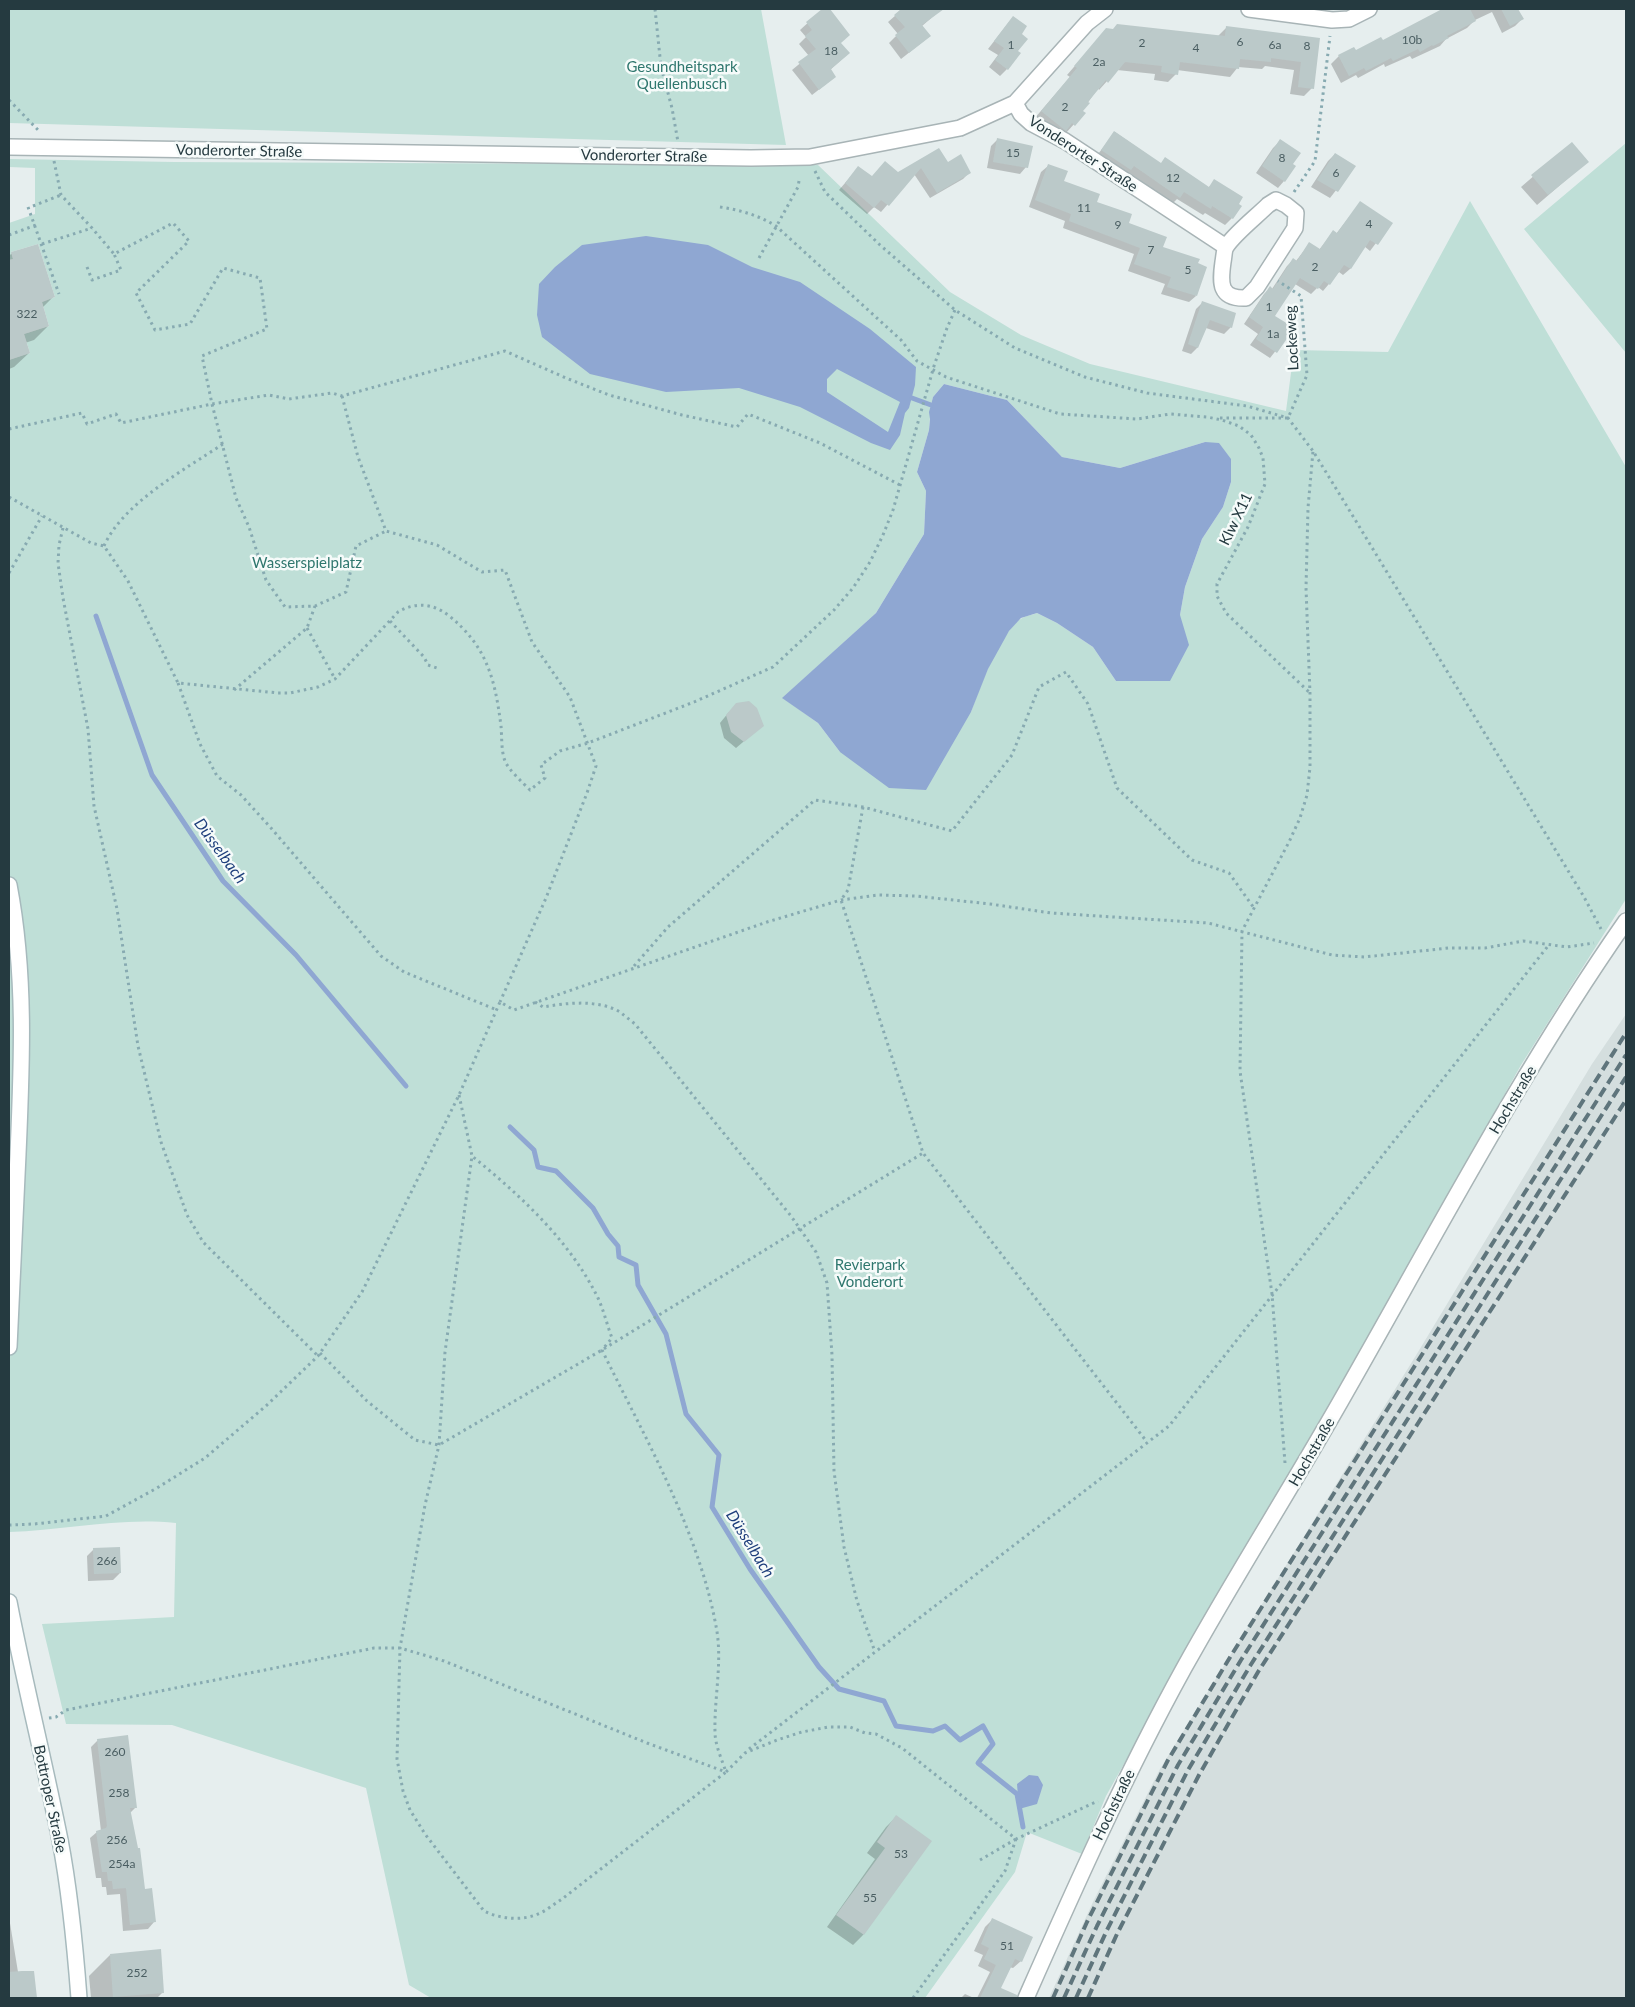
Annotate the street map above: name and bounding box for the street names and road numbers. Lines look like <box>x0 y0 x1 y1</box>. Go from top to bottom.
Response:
street label: Vonderorter Straße <box>1025 112 1141 196</box>
street label: Vonderorter Straße <box>176 141 302 161</box>
street label: Vonderorter Straße <box>581 146 707 166</box>
street label: Lockeweg <box>1281 305 1303 371</box>
street label: Klw X11 <box>1216 490 1256 548</box>
street label: Hochstraße <box>1486 1063 1540 1137</box>
street label: Hochstraße <box>1285 1414 1339 1490</box>
street label: Bottroper Straße <box>30 1743 70 1855</box>
street label: Hochstraße <box>1089 1767 1139 1843</box>

